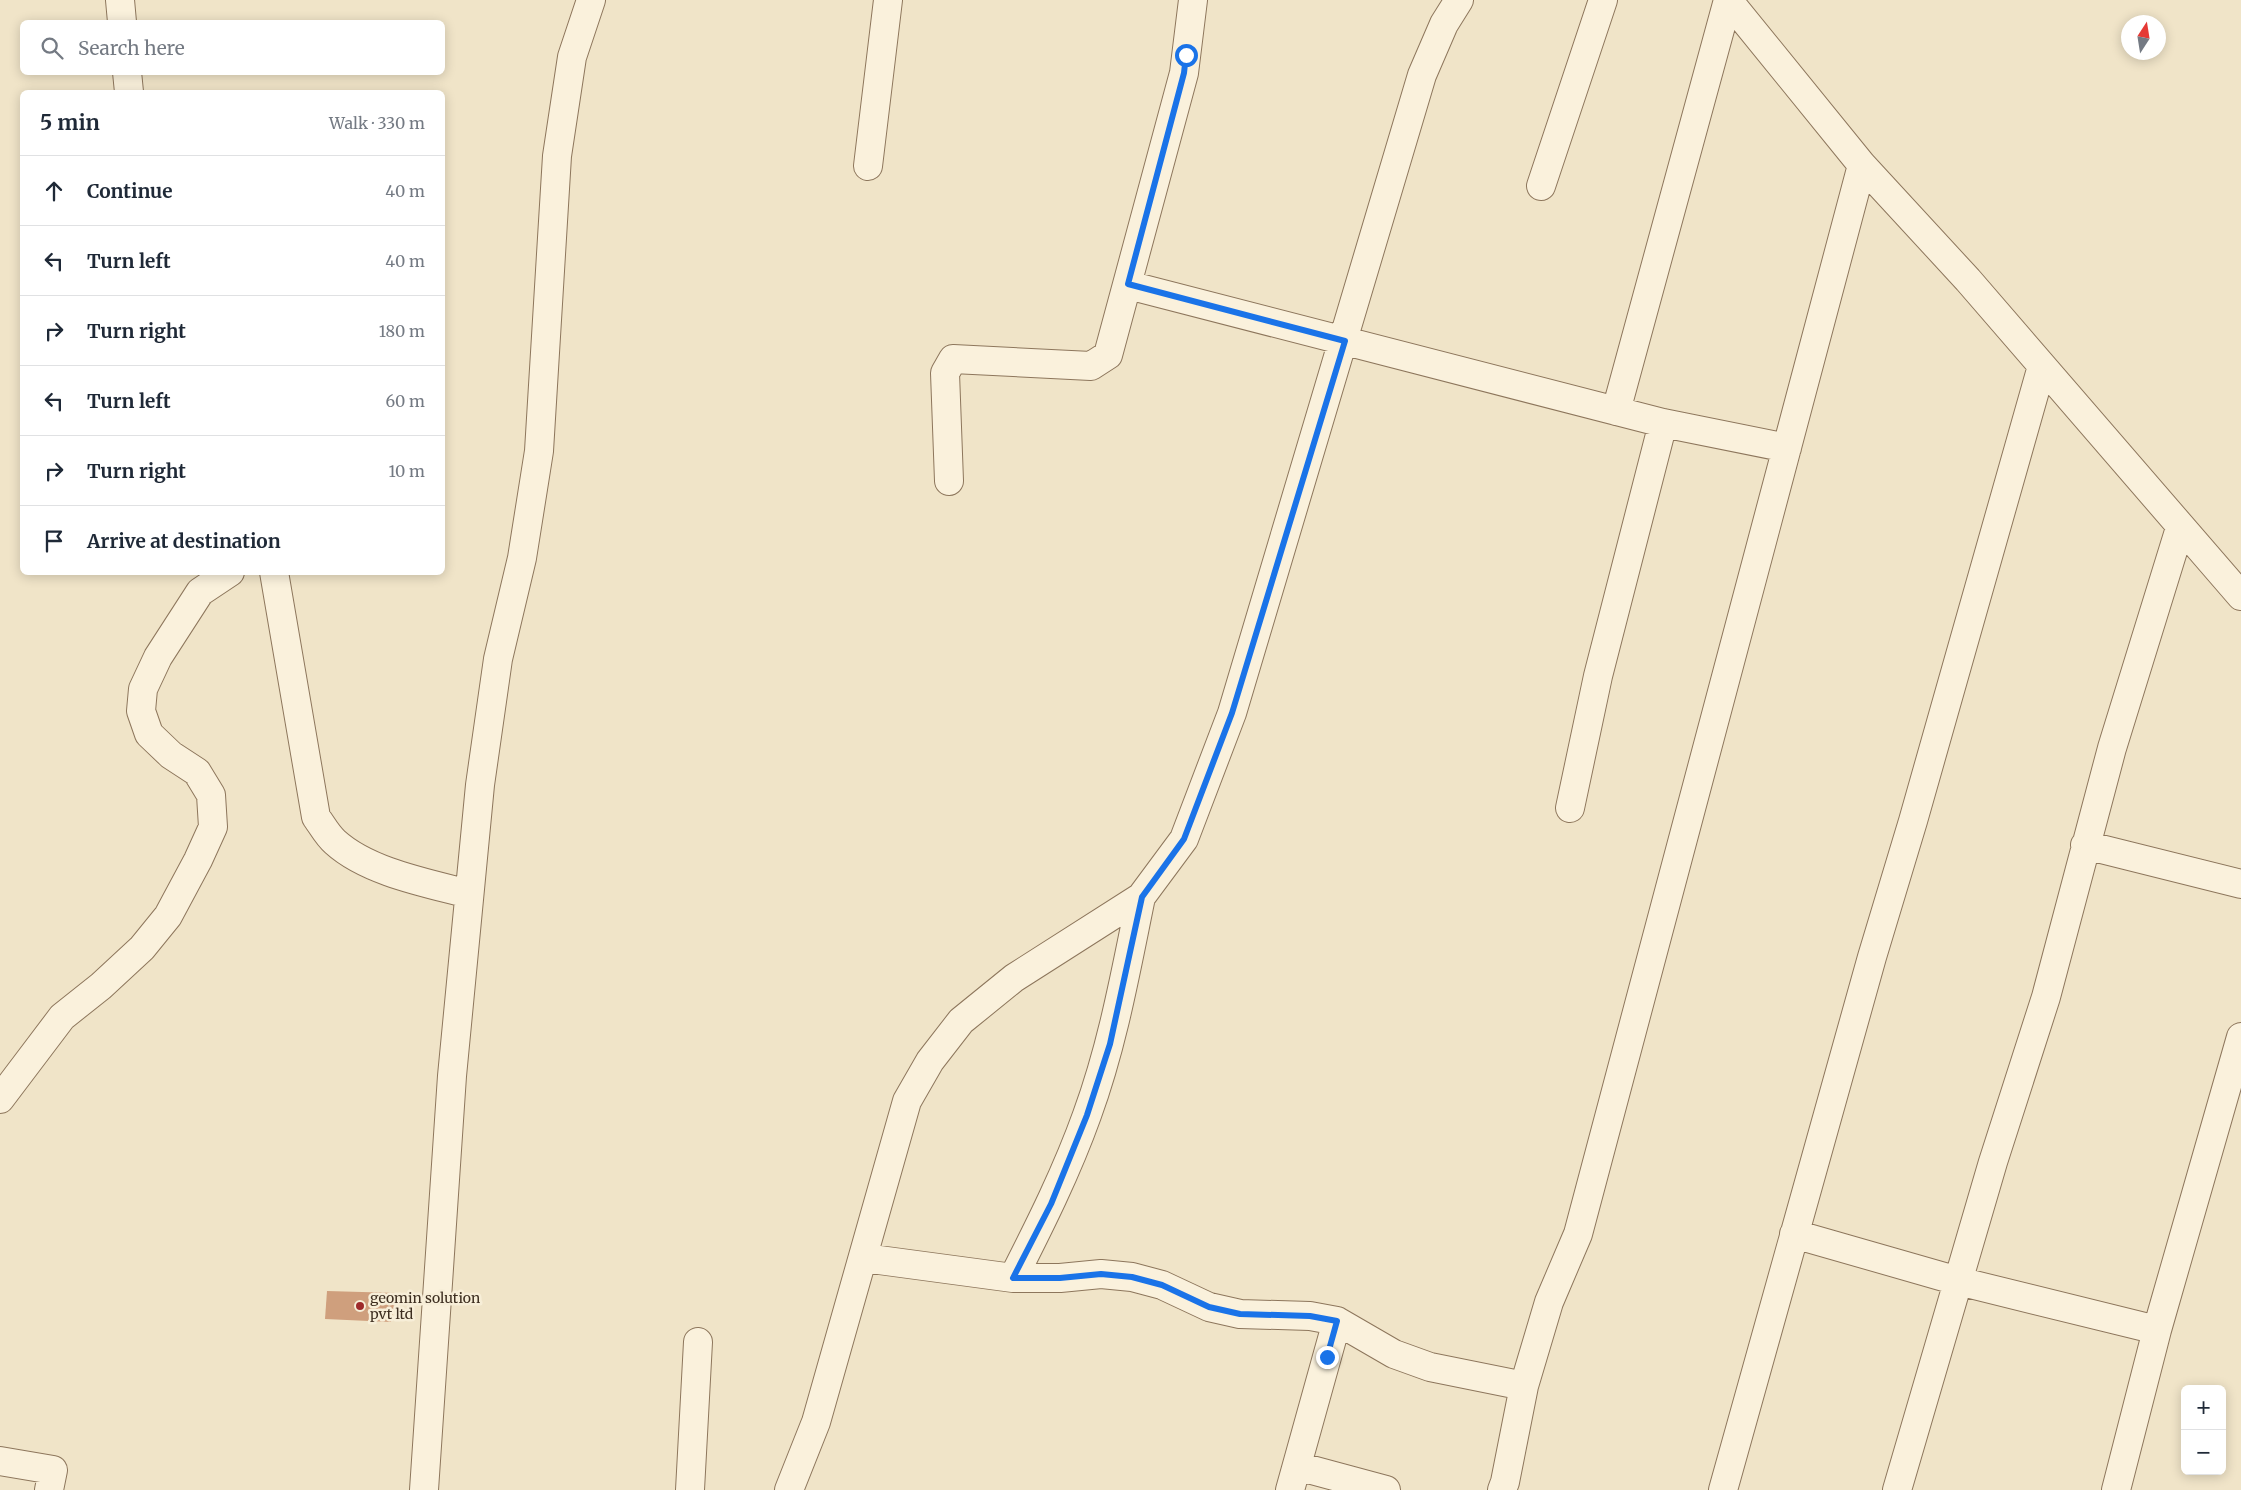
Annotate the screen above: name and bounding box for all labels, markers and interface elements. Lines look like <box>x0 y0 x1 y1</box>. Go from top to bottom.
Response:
north arrow <box>2121 15 2166 60</box>
search box <box>20 20 445 75</box>
icon: search <box>38 34 66 62</box>
text: Search here <box>78 36 185 60</box>
route start <box>1175 44 1198 67</box>
text: 5 min <box>40 109 100 136</box>
text: Walk · 330 m <box>329 113 425 133</box>
icon: ahead <box>40 177 68 205</box>
text: Continue <box>87 179 173 203</box>
text: 40 m <box>385 181 425 201</box>
icon: left <box>40 247 68 275</box>
text: Turn left <box>87 249 171 273</box>
text: 40 m <box>385 251 425 271</box>
icon: right <box>40 317 68 345</box>
text: Turn right <box>87 319 186 343</box>
text: 180 m <box>379 321 425 341</box>
icon: left <box>40 387 68 415</box>
text: Turn left <box>87 389 171 413</box>
text: 60 m <box>385 391 425 411</box>
icon: right <box>40 457 68 485</box>
text: Turn right <box>87 459 186 483</box>
text: 10 m <box>388 461 425 481</box>
icon: arrive <box>40 527 68 555</box>
text: Arrive at destination <box>87 529 281 553</box>
place label: geomin solution pvt ltd <box>370 1289 480 1323</box>
marker: geomin solution pvt ltd <box>354 1300 366 1312</box>
route end <box>1316 1346 1339 1369</box>
map controls <box>2181 1385 2226 1475</box>
button: + <box>2181 1385 2226 1430</box>
button: − <box>2181 1430 2226 1475</box>

